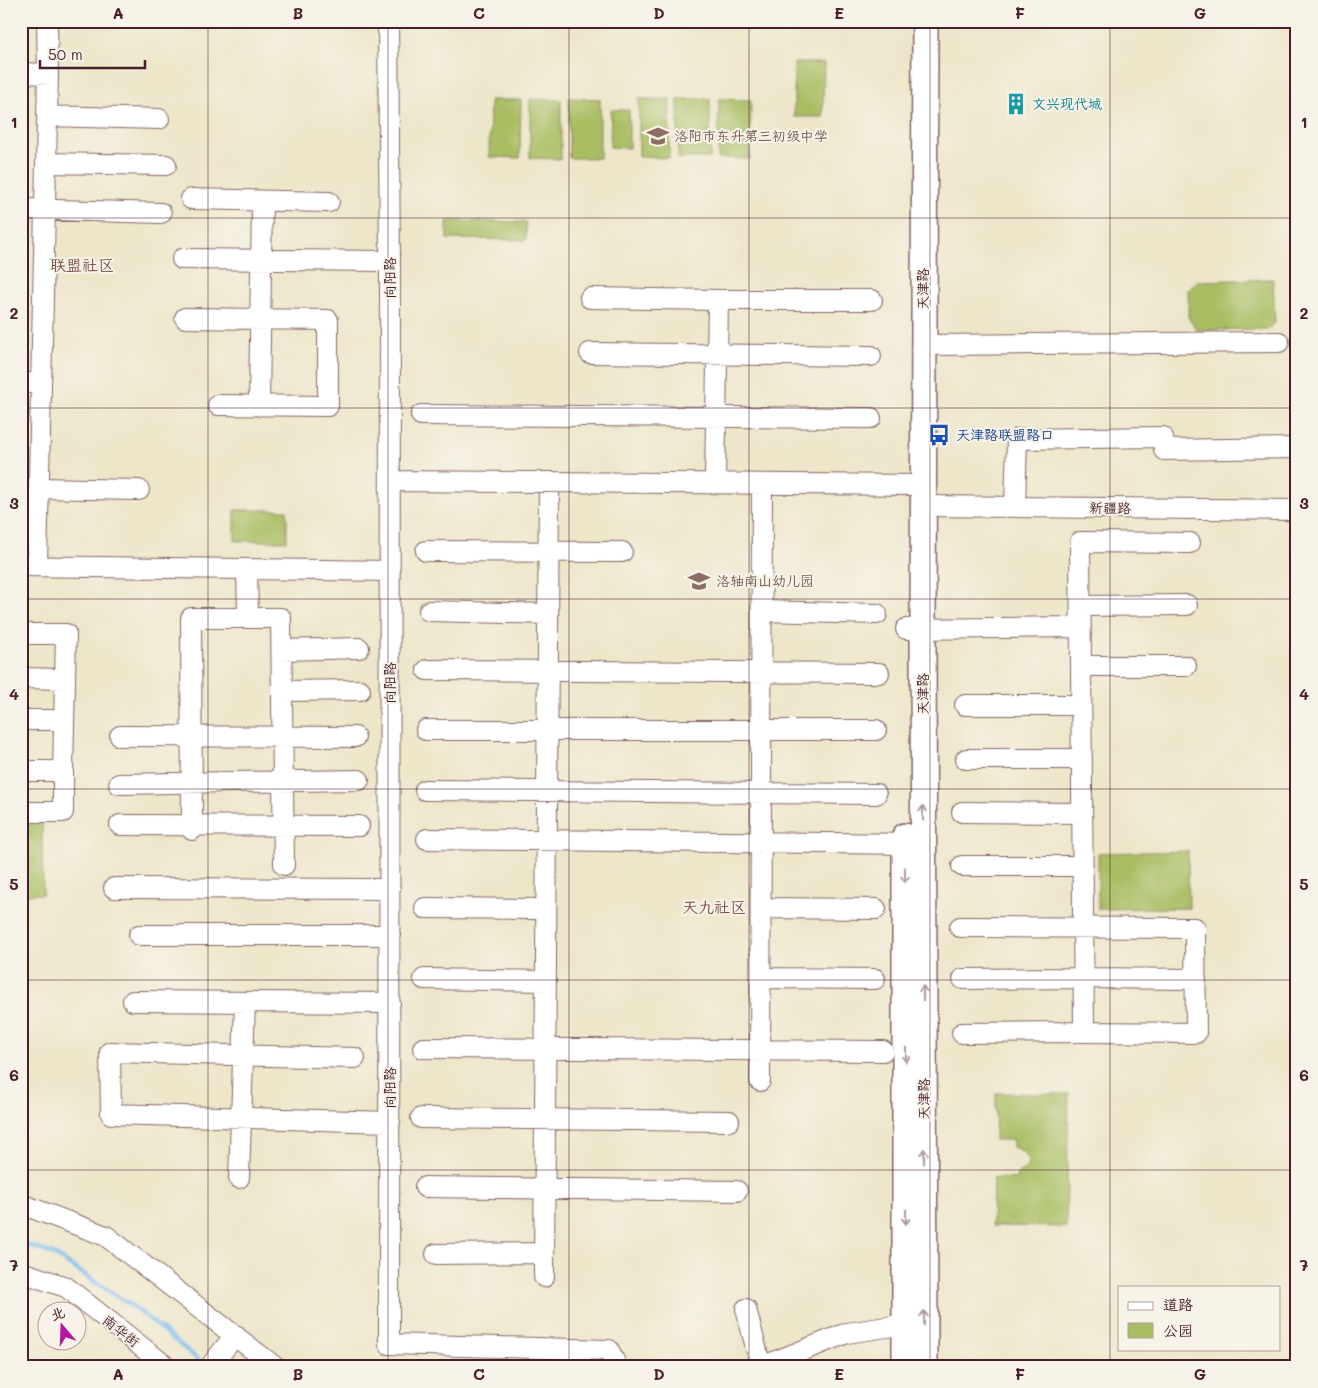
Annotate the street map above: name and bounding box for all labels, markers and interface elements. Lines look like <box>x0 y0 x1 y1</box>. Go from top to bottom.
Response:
text: A <box>112 2 124 23</box>
text: B <box>293 2 303 23</box>
text: C <box>473 2 485 23</box>
text: D <box>653 2 665 23</box>
text: E <box>834 2 844 23</box>
text: F <box>1015 2 1025 23</box>
text: G <box>1194 2 1206 23</box>
scale bar <box>40 38 145 70</box>
text: 50 m <box>48 44 83 64</box>
building icon: 文兴现代城 <box>1003 91 1029 117</box>
place label: 文兴现代城 <box>1032 94 1102 113</box>
text: 1 <box>10 111 18 132</box>
text: 1 <box>1300 111 1308 132</box>
school or university icon: 洛阳市东升第三初级中学 <box>645 123 671 149</box>
place label: 洛阳市东升第三初级中学 <box>674 126 828 145</box>
district label: 联盟社区 <box>50 254 114 275</box>
street label: 向阳路 <box>380 257 399 299</box>
street label: 天津路 <box>913 268 932 310</box>
text: 2 <box>10 302 19 323</box>
text: 2 <box>1300 302 1309 323</box>
bus stop icon: 天津路联盟路口 <box>926 422 952 448</box>
place label: 天津路联盟路口 <box>956 425 1054 444</box>
text: 3 <box>9 492 19 513</box>
text: 3 <box>1299 492 1309 513</box>
street label: 新疆路 <box>1089 498 1131 517</box>
school or university icon: 洛轴南山幼儿园 <box>686 568 712 594</box>
place label: 洛轴南山幼儿园 <box>716 571 814 590</box>
street label: 向阳路 <box>380 662 399 704</box>
street label: 天津路 <box>913 673 932 715</box>
text: 4 <box>9 683 19 704</box>
text: 4 <box>1299 683 1309 704</box>
one-way arrow <box>918 805 928 822</box>
one-way arrow <box>900 866 910 883</box>
text: 5 <box>9 873 19 894</box>
text: 5 <box>1299 873 1309 894</box>
district label: 天九社区 <box>682 896 746 917</box>
one-way arrow <box>918 985 928 1002</box>
one-way arrow <box>901 1046 911 1063</box>
text: 6 <box>9 1064 19 1085</box>
text: 6 <box>1299 1064 1309 1085</box>
street label: 向阳路 <box>380 1067 399 1109</box>
street label: 天津路 <box>914 1078 933 1120</box>
one-way arrow <box>919 1148 929 1164</box>
one-way arrow <box>901 1209 911 1225</box>
text: 7 <box>10 1254 19 1275</box>
text: 7 <box>1300 1254 1309 1275</box>
legend <box>1118 1286 1280 1350</box>
text: 道路 <box>1163 1294 1193 1314</box>
north arrow <box>38 1300 88 1350</box>
text: 北 <box>48 1302 67 1324</box>
street label: 南华街 <box>99 1310 144 1351</box>
one-way arrow <box>919 1310 929 1326</box>
text: 公园 <box>1163 1320 1193 1340</box>
text: A <box>112 1363 124 1384</box>
text: B <box>293 1363 303 1384</box>
text: C <box>473 1363 485 1384</box>
text: D <box>653 1363 665 1384</box>
text: E <box>834 1363 844 1384</box>
text: F <box>1015 1363 1025 1384</box>
text: G <box>1194 1363 1206 1384</box>

